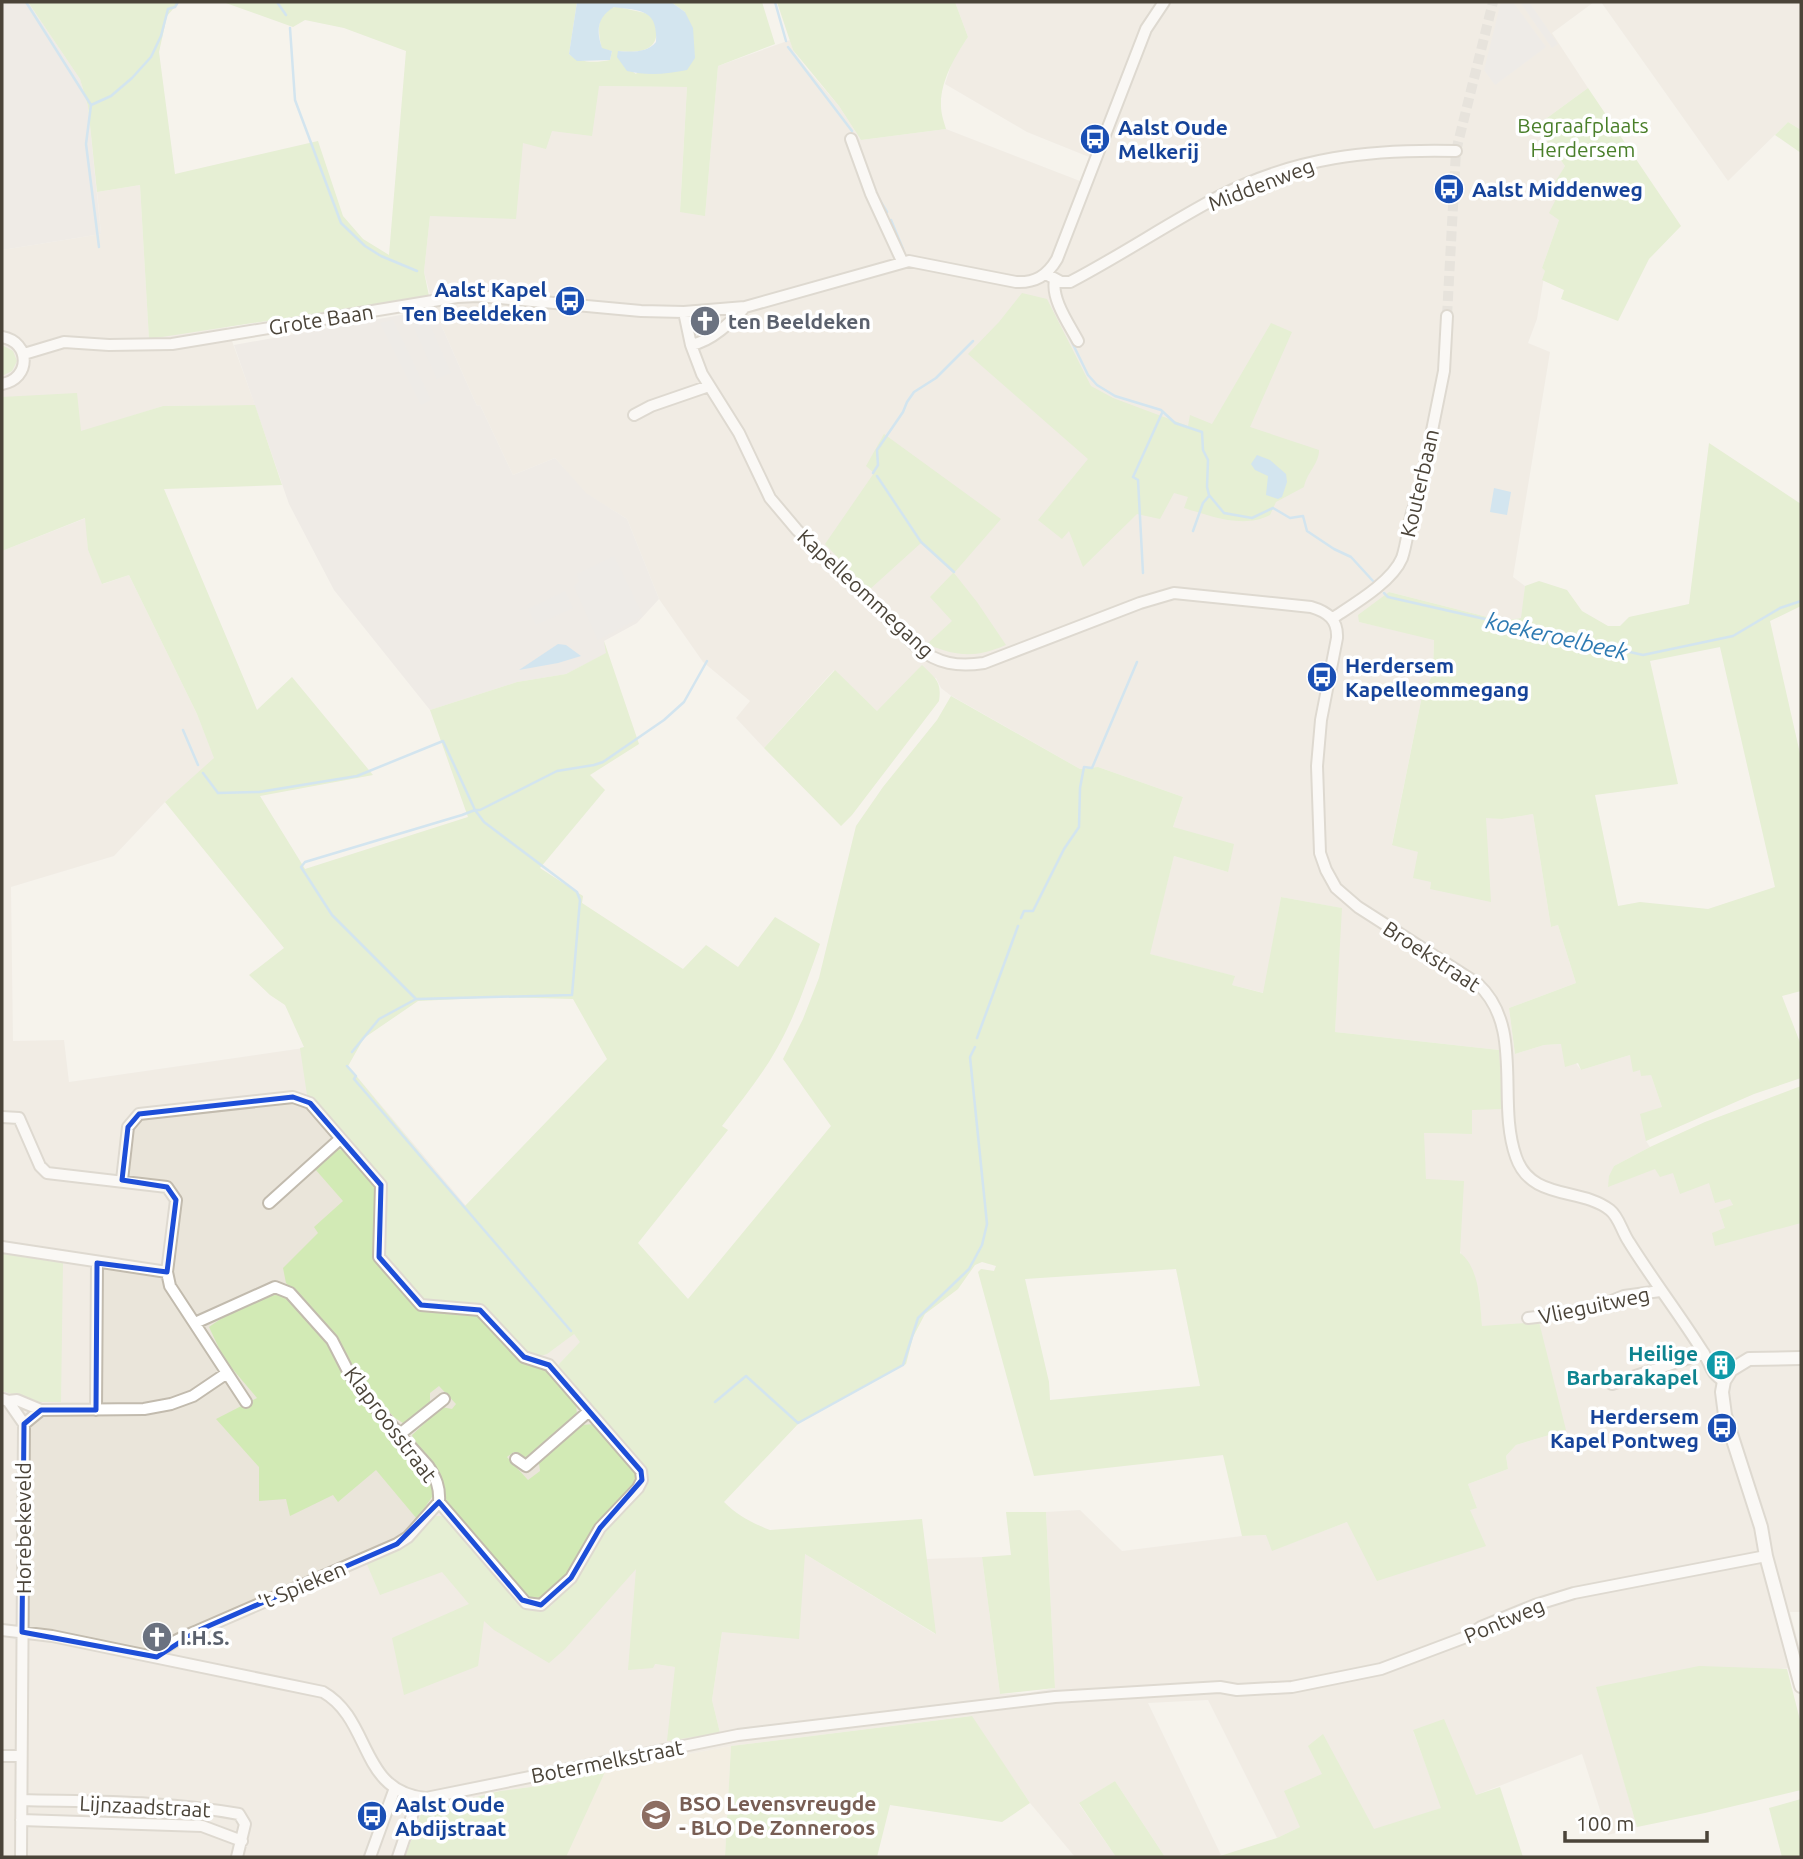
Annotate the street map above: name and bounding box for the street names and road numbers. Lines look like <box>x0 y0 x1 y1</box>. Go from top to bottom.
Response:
street label: Middenweg <box>1205 153 1317 215</box>
street label: Grote Baan <box>267 299 375 339</box>
street label: Kouterbaan <box>1395 427 1443 539</box>
street label: Kapelleommegang <box>793 524 939 662</box>
street label: Broekstraat <box>1379 916 1485 996</box>
street label: Vlieguitweg <box>1536 1282 1652 1328</box>
street label: Klaproosstraat <box>340 1362 442 1486</box>
street label: Horebekeveld <box>11 1462 35 1594</box>
street label: 't Spieken <box>255 1556 349 1614</box>
street label: Pontweg <box>1460 1592 1548 1648</box>
street label: Botermelkstraat <box>529 1734 685 1788</box>
street label: Lijnzaadstraat <box>79 1791 211 1821</box>

